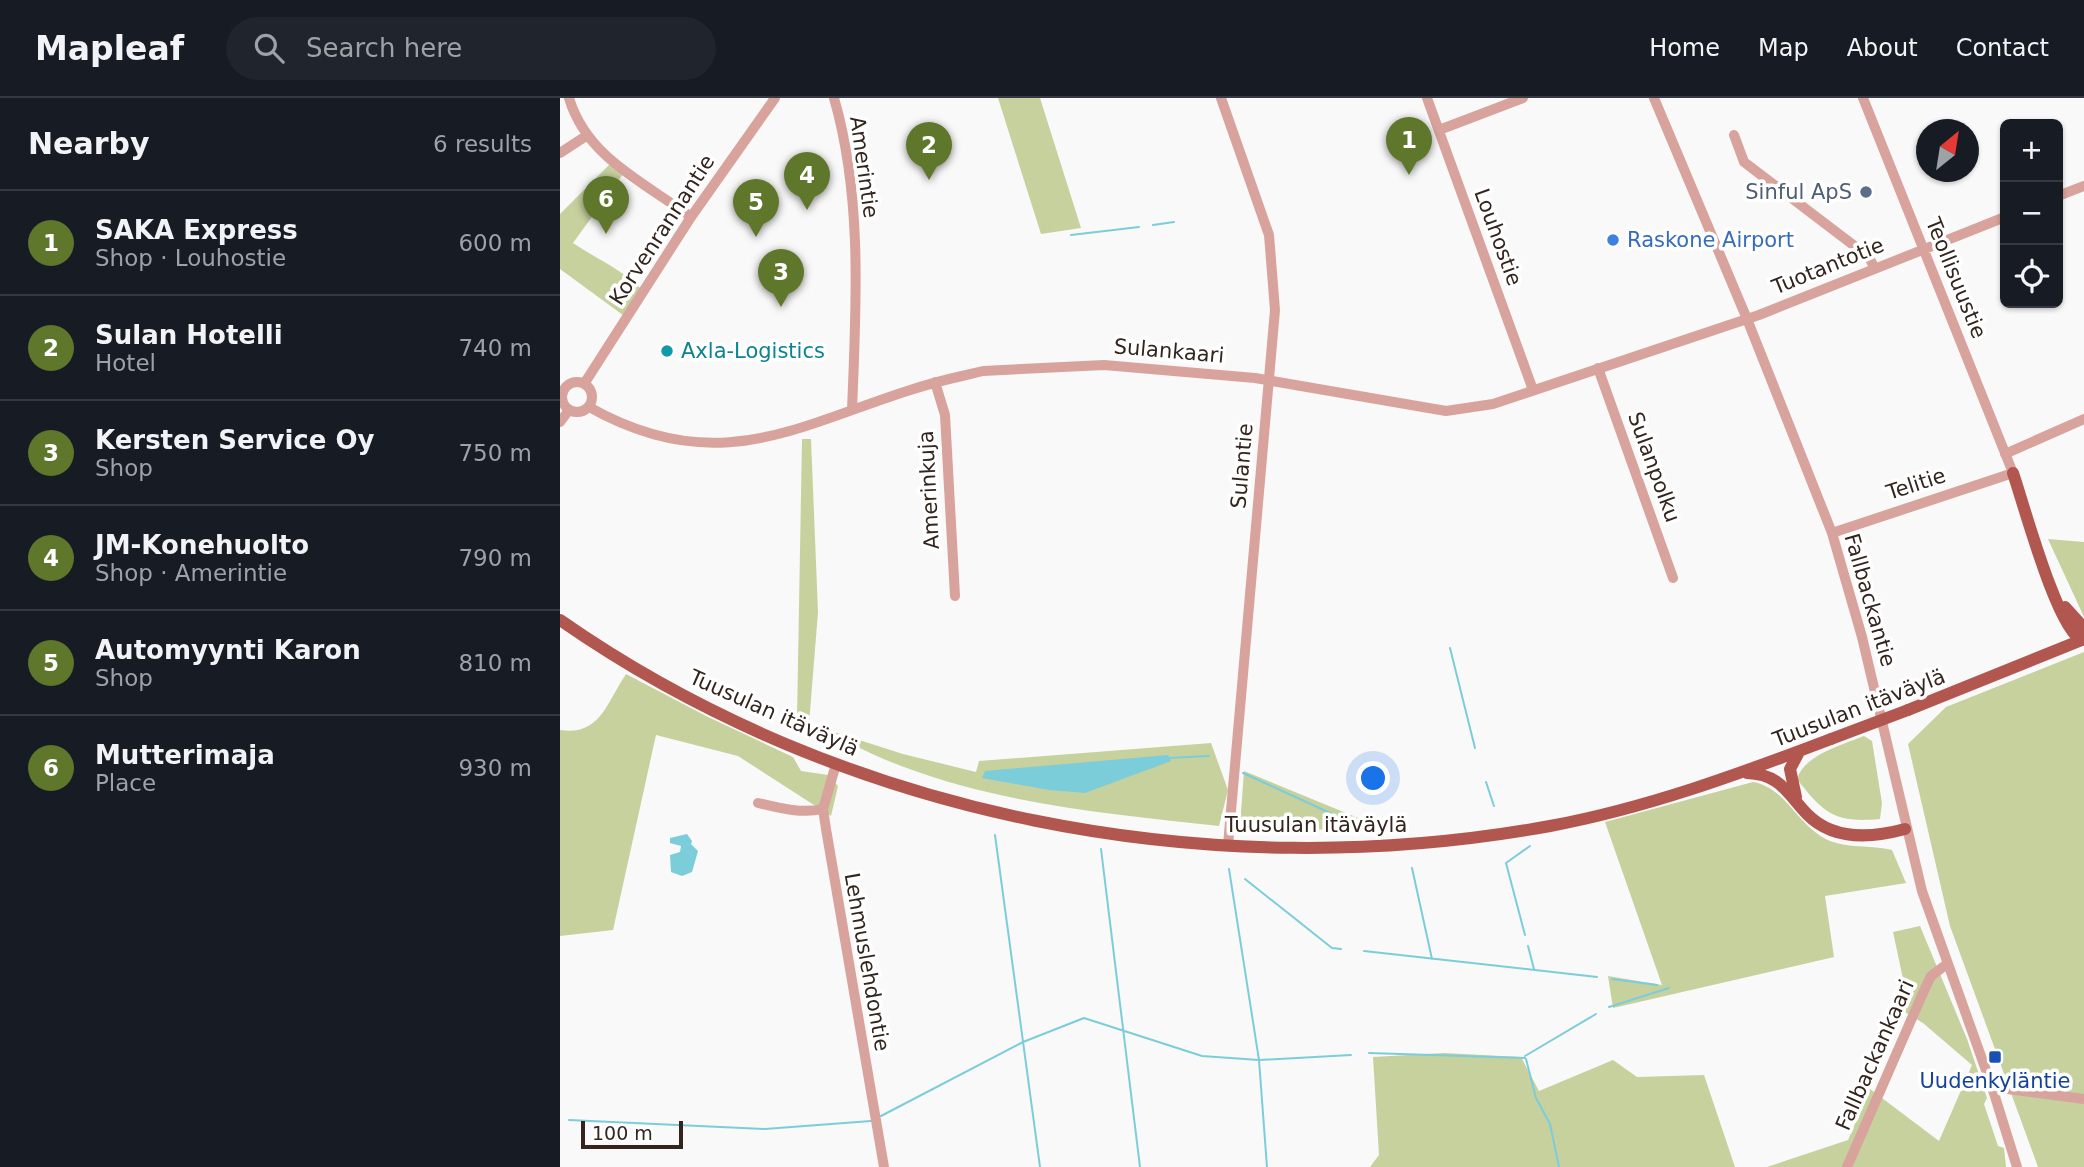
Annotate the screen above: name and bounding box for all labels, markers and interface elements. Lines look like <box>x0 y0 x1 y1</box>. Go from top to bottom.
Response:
search box <box>226 17 716 80</box>
text: Mapleaf <box>35 29 184 68</box>
icon: search <box>250 29 288 67</box>
text: Search here <box>306 33 462 63</box>
text: Home <box>1649 34 1720 62</box>
text: Map <box>1758 34 1809 62</box>
text: About <box>1847 34 1918 62</box>
text: Contact <box>1956 34 2049 62</box>
street label: Amerintie <box>845 115 883 219</box>
pin: 1 <box>1386 117 1432 175</box>
north arrow <box>1916 119 1979 182</box>
map controls <box>2000 119 2063 308</box>
button: + <box>2000 119 2063 182</box>
pin: 2 <box>906 122 952 180</box>
text: Nearby <box>28 126 150 161</box>
text: 6 results <box>433 131 532 157</box>
street label: Korvenrannantie <box>605 150 719 310</box>
pin: 4 <box>784 152 830 210</box>
pin: 6 <box>583 176 629 234</box>
pin: 5 <box>733 179 779 237</box>
place label: Sinful ApS <box>1745 180 1852 204</box>
button: − <box>2000 182 2063 245</box>
marker: Sinful ApS <box>1858 184 1874 200</box>
street label: Louhostie <box>1469 185 1527 289</box>
street label: Teollisuustie <box>1921 213 1991 342</box>
text: SAKA Express <box>95 215 298 245</box>
place label: Raskone Airport <box>1627 228 1794 252</box>
text: 1 <box>43 230 59 256</box>
text: 600 m <box>458 230 532 256</box>
marker: Raskone Airport <box>1605 232 1621 248</box>
street label: Tuotantotie <box>1768 233 1887 300</box>
text: Shop · Louhostie <box>95 245 286 271</box>
button: locate <box>2000 245 2063 308</box>
pin: 3 <box>758 249 804 307</box>
text: Sulan Hotelli <box>95 320 283 350</box>
street label: Sulankaari <box>1113 334 1225 368</box>
text: 2 <box>43 335 59 361</box>
text: 740 m <box>458 335 532 361</box>
place label: Axla-Logistics <box>681 339 825 363</box>
marker: Axla-Logistics <box>659 343 675 359</box>
text: Hotel <box>95 350 156 376</box>
street label: Sulanpolku <box>1623 409 1685 525</box>
street label: Sulantie <box>1226 422 1258 510</box>
text: Kersten Service Oy <box>95 425 374 455</box>
street label: Amerinkuja <box>914 430 944 550</box>
text: 3 <box>43 440 59 466</box>
text: 750 m <box>458 440 532 466</box>
text: Shop <box>95 455 153 481</box>
street label: Telitie <box>1882 463 1949 505</box>
text: JM-Konehuolto <box>95 530 309 560</box>
street label: Fallbackantie <box>1840 531 1900 669</box>
text: 4 <box>43 545 59 571</box>
text: 790 m <box>458 545 532 571</box>
text: Shop · Amerintie <box>95 560 287 586</box>
text: Automyynti Karon <box>95 635 361 665</box>
text: 5 <box>43 650 59 676</box>
text: 810 m <box>458 650 532 676</box>
street label: Tuusulan itäväylä <box>1769 664 1949 752</box>
text: Shop <box>95 665 153 691</box>
street label: Tuusulan itäväylä <box>685 665 862 761</box>
text: Mutterimaja <box>95 740 275 770</box>
text: 6 <box>43 755 59 781</box>
text: 930 m <box>458 755 532 781</box>
your location <box>1356 761 1390 795</box>
text: Place <box>95 770 156 796</box>
street label: Tuusulan itäväylä <box>1224 813 1407 837</box>
street label: Lehmuslehdontie <box>839 871 895 1053</box>
street label: Fallbackankaari <box>1831 976 1919 1134</box>
marker: Uudenkyläntie <box>1987 1049 2003 1065</box>
place label: Uudenkyläntie <box>1919 1069 2071 1093</box>
scale bar <box>581 1118 682 1150</box>
text: 100 m <box>592 1122 653 1144</box>

